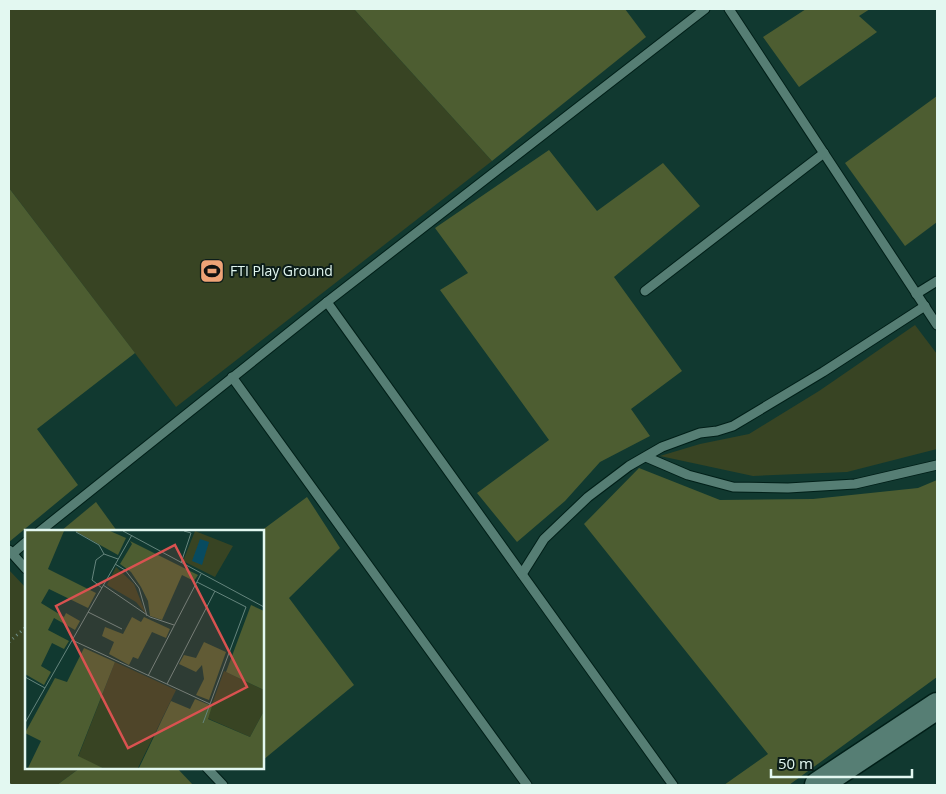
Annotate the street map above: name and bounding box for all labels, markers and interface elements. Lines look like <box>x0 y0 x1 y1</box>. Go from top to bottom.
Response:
sports icon: FTI Play Ground <box>199 258 225 284</box>
place label: FTI Play Ground <box>230 261 333 280</box>
inset map <box>25 530 264 769</box>
scale bar <box>771 746 912 778</box>
text: 50 m <box>778 753 813 773</box>

